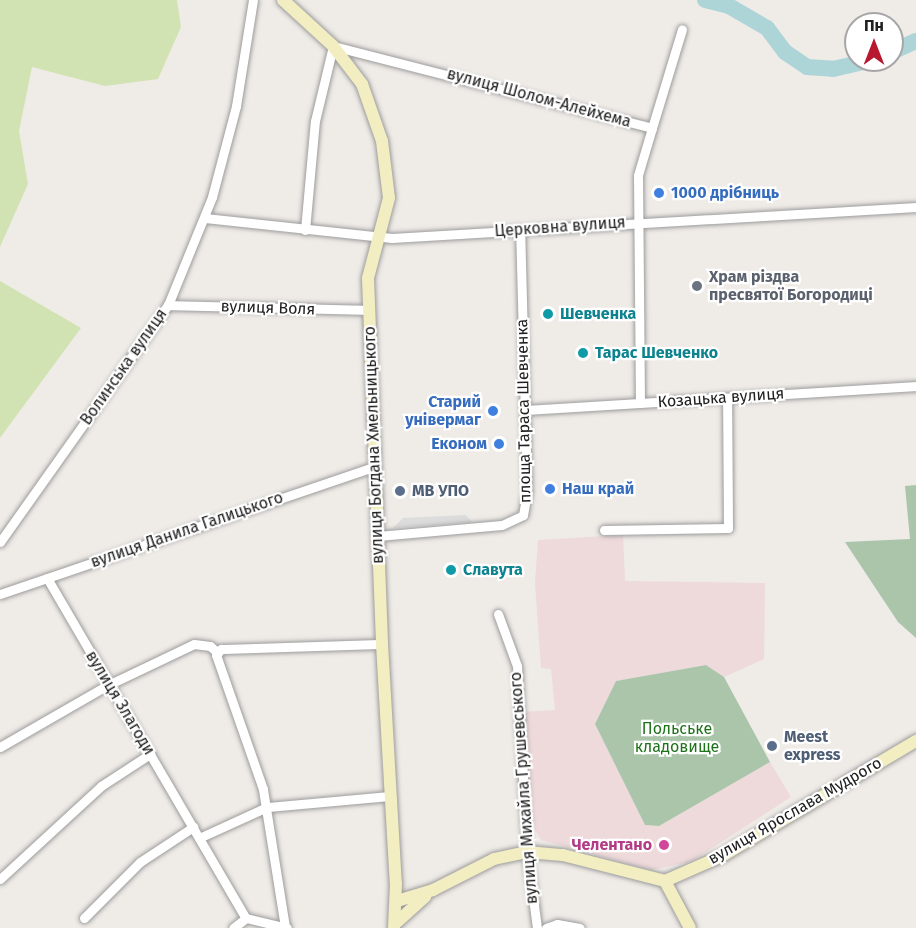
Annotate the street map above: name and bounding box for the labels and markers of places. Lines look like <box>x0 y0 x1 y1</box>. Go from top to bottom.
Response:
place label: 1000 дрібниць <box>671 183 779 203</box>
marker: 1000 дрібниць <box>652 186 666 200</box>
place label: Храм різдва пресвятої Богородиці <box>709 267 873 305</box>
marker: Храм різдва пресвятої Богородиці <box>690 279 704 293</box>
place label: Шевченка <box>560 304 636 324</box>
marker: Шевченка <box>541 307 555 321</box>
place label: Тарас Шевченко <box>595 343 718 363</box>
marker: Тарас Шевченко <box>576 346 590 360</box>
place label: Старий універмаг <box>405 392 481 430</box>
marker: Старий універмаг <box>486 404 500 418</box>
place label: Економ <box>431 434 487 454</box>
marker: Економ <box>492 437 506 451</box>
place label: Наш край <box>562 479 634 499</box>
place label: МВ УПО <box>412 481 469 501</box>
marker: Наш край <box>543 482 557 496</box>
marker: МВ УПО <box>393 484 407 498</box>
place label: Славута <box>463 560 523 580</box>
marker: Славута <box>444 563 458 577</box>
place label: Meest express <box>784 727 840 765</box>
marker: Meest express <box>765 739 779 753</box>
place label: Челентано <box>572 835 652 855</box>
marker: Челентано <box>657 838 671 852</box>

